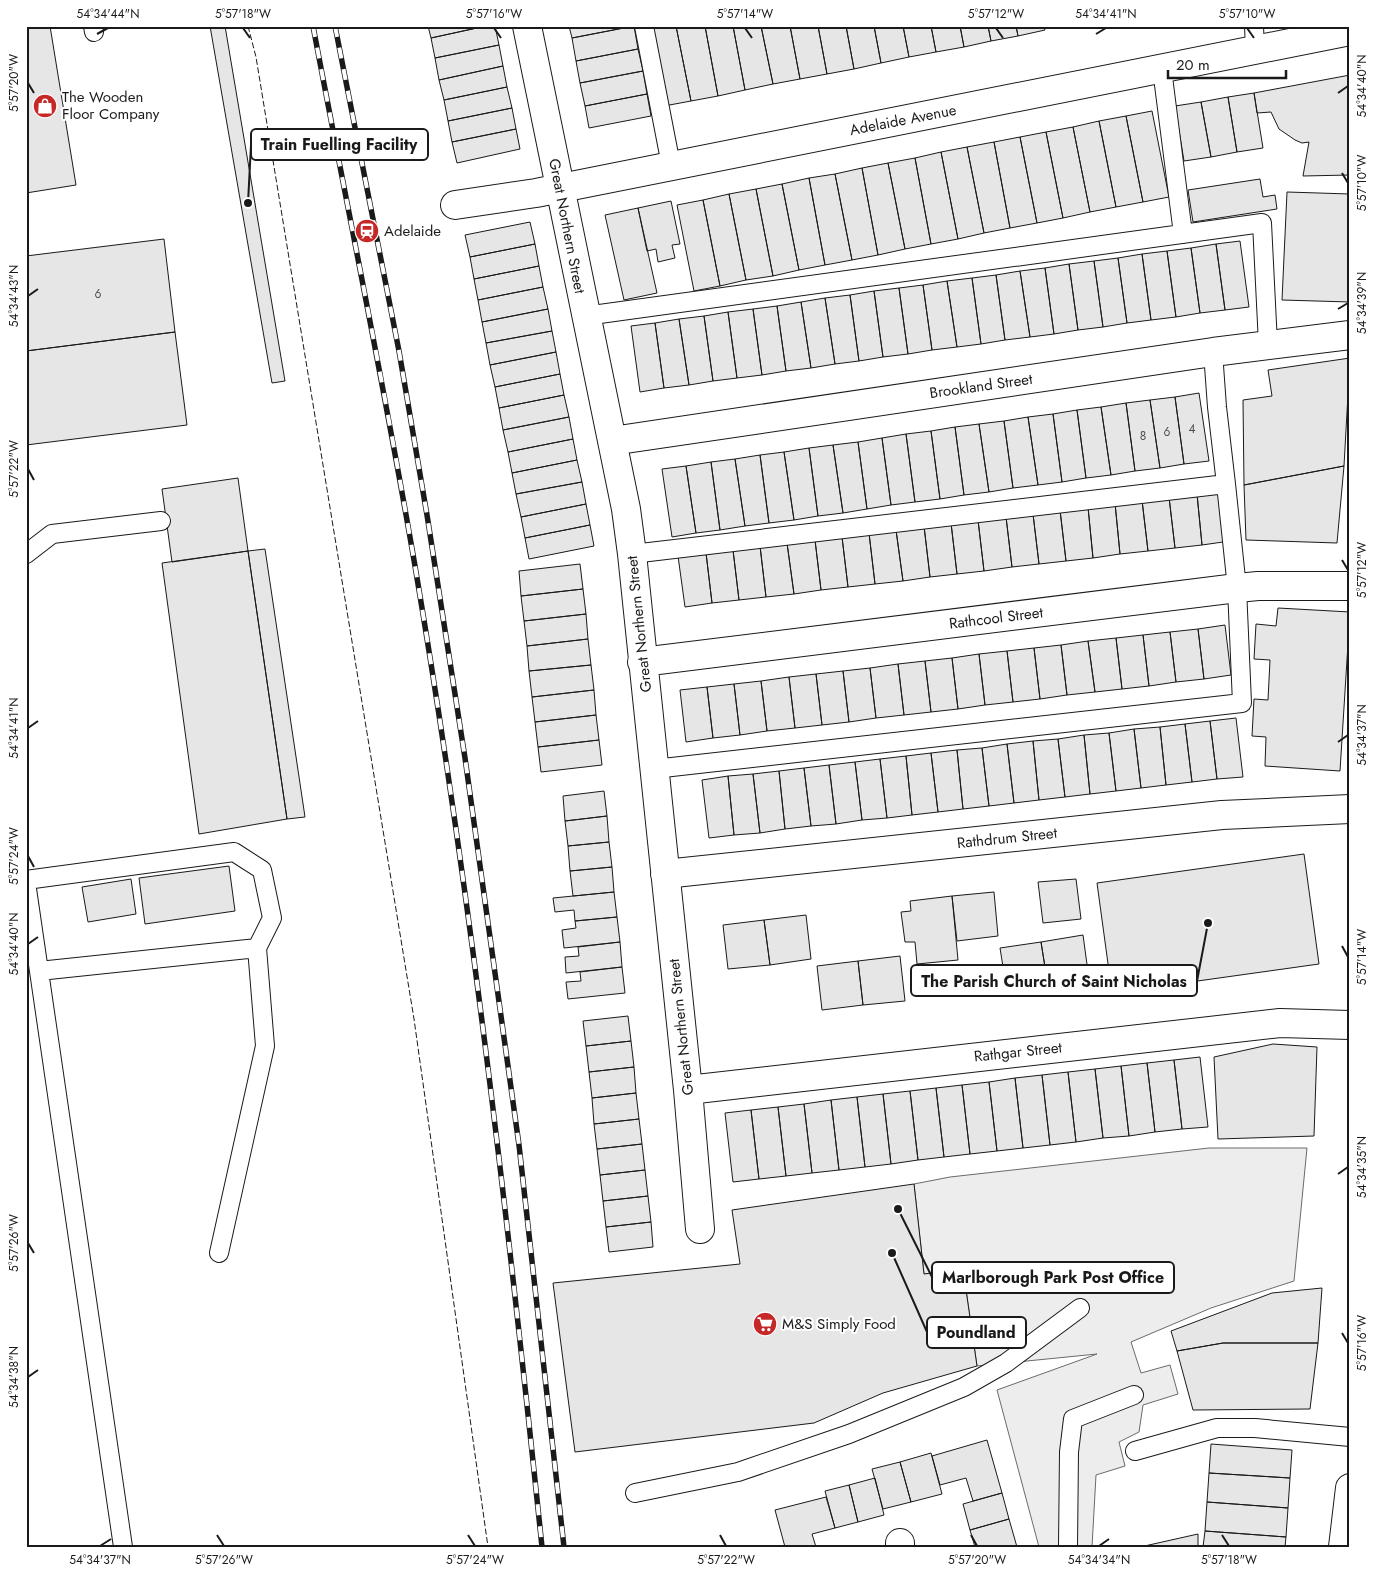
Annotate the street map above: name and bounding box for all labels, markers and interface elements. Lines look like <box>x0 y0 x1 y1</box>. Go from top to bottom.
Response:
text: 54°34'44"N <box>77 5 139 23</box>
text: 5°57'18"W <box>215 5 271 23</box>
text: 5°57'16"W <box>466 5 522 23</box>
text: 5°57'14"W <box>717 5 773 23</box>
text: 5°57'12"W <box>968 5 1024 23</box>
text: 54°34'41"N <box>1075 5 1137 23</box>
text: 5°57'10"W <box>1219 5 1275 23</box>
scale bar <box>1168 48 1286 80</box>
text: 5°57'20"W <box>5 54 23 112</box>
text: 20 m <box>1176 54 1210 76</box>
text: 54°34'40"N <box>1353 54 1371 118</box>
place label: The Wooden Floor Company <box>62 86 160 125</box>
shop icon: The Wooden Floor Company <box>32 93 58 119</box>
street label: Adelaide Avenue <box>848 99 958 141</box>
callout: Train Fuelling Facility <box>251 129 428 160</box>
text: Train Fuelling Facility <box>261 133 418 156</box>
text: 5°57'10"W <box>1353 155 1371 211</box>
street label: Great Northern Street <box>543 157 591 296</box>
station icon: Adelaide <box>354 218 380 244</box>
place label: Adelaide <box>384 220 441 242</box>
text: 54°34'43"N <box>5 265 23 327</box>
text: 54°34'39"N <box>1353 272 1371 334</box>
house number: 6 <box>95 285 102 303</box>
street label: Brookland Street <box>928 368 1034 404</box>
house number: 4 <box>1189 420 1196 438</box>
house number: 6 <box>1164 423 1171 441</box>
house number: 8 <box>1140 427 1146 445</box>
text: 5°57'22"W <box>5 440 23 498</box>
text: 5°57'12"W <box>1353 542 1371 598</box>
street label: Great Northern Street <box>621 554 657 693</box>
street label: Rathcool Street <box>948 601 1045 635</box>
text: 54°34'41"N <box>5 697 23 759</box>
text: 54°34'37"N <box>1353 704 1371 766</box>
street label: Rathdrum Street <box>956 822 1059 854</box>
text: 5°57'24"W <box>5 827 23 885</box>
text: 54°34'40"N <box>5 912 23 976</box>
text: 5°57'14"W <box>1353 929 1371 985</box>
street label: Great Northern Street <box>663 957 699 1096</box>
callout: The Parish Church of Saint Nicholas <box>911 965 1197 996</box>
text: The Parish Church of Saint Nicholas <box>921 970 1187 993</box>
street label: Rathgar Street <box>973 1036 1063 1068</box>
text: 54°34'35"N <box>1353 1136 1371 1198</box>
text: 5°57'26"W <box>5 1214 23 1272</box>
callout: Marlborough Park Post Office <box>932 1262 1174 1293</box>
text: Marlborough Park Post Office <box>942 1266 1164 1289</box>
supermarket icon: M&S Simply Food <box>752 1311 778 1337</box>
place label: M&S Simply Food <box>782 1313 896 1335</box>
text: 5°57'16"W <box>1353 1315 1371 1371</box>
callout: Poundland <box>927 1317 1026 1348</box>
text: Poundland <box>936 1321 1016 1344</box>
text: 54°34'38"N <box>5 1346 23 1408</box>
text: 54°34'37"N <box>69 1551 131 1569</box>
text: 5°57'26"W <box>195 1551 253 1569</box>
text: 5°57'24"W <box>446 1551 504 1569</box>
text: 5°57'22"W <box>697 1551 755 1569</box>
text: 5°57'20"W <box>948 1551 1006 1569</box>
text: 54°34'34"N <box>1068 1551 1130 1569</box>
text: 5°57'18"W <box>1201 1551 1257 1569</box>

